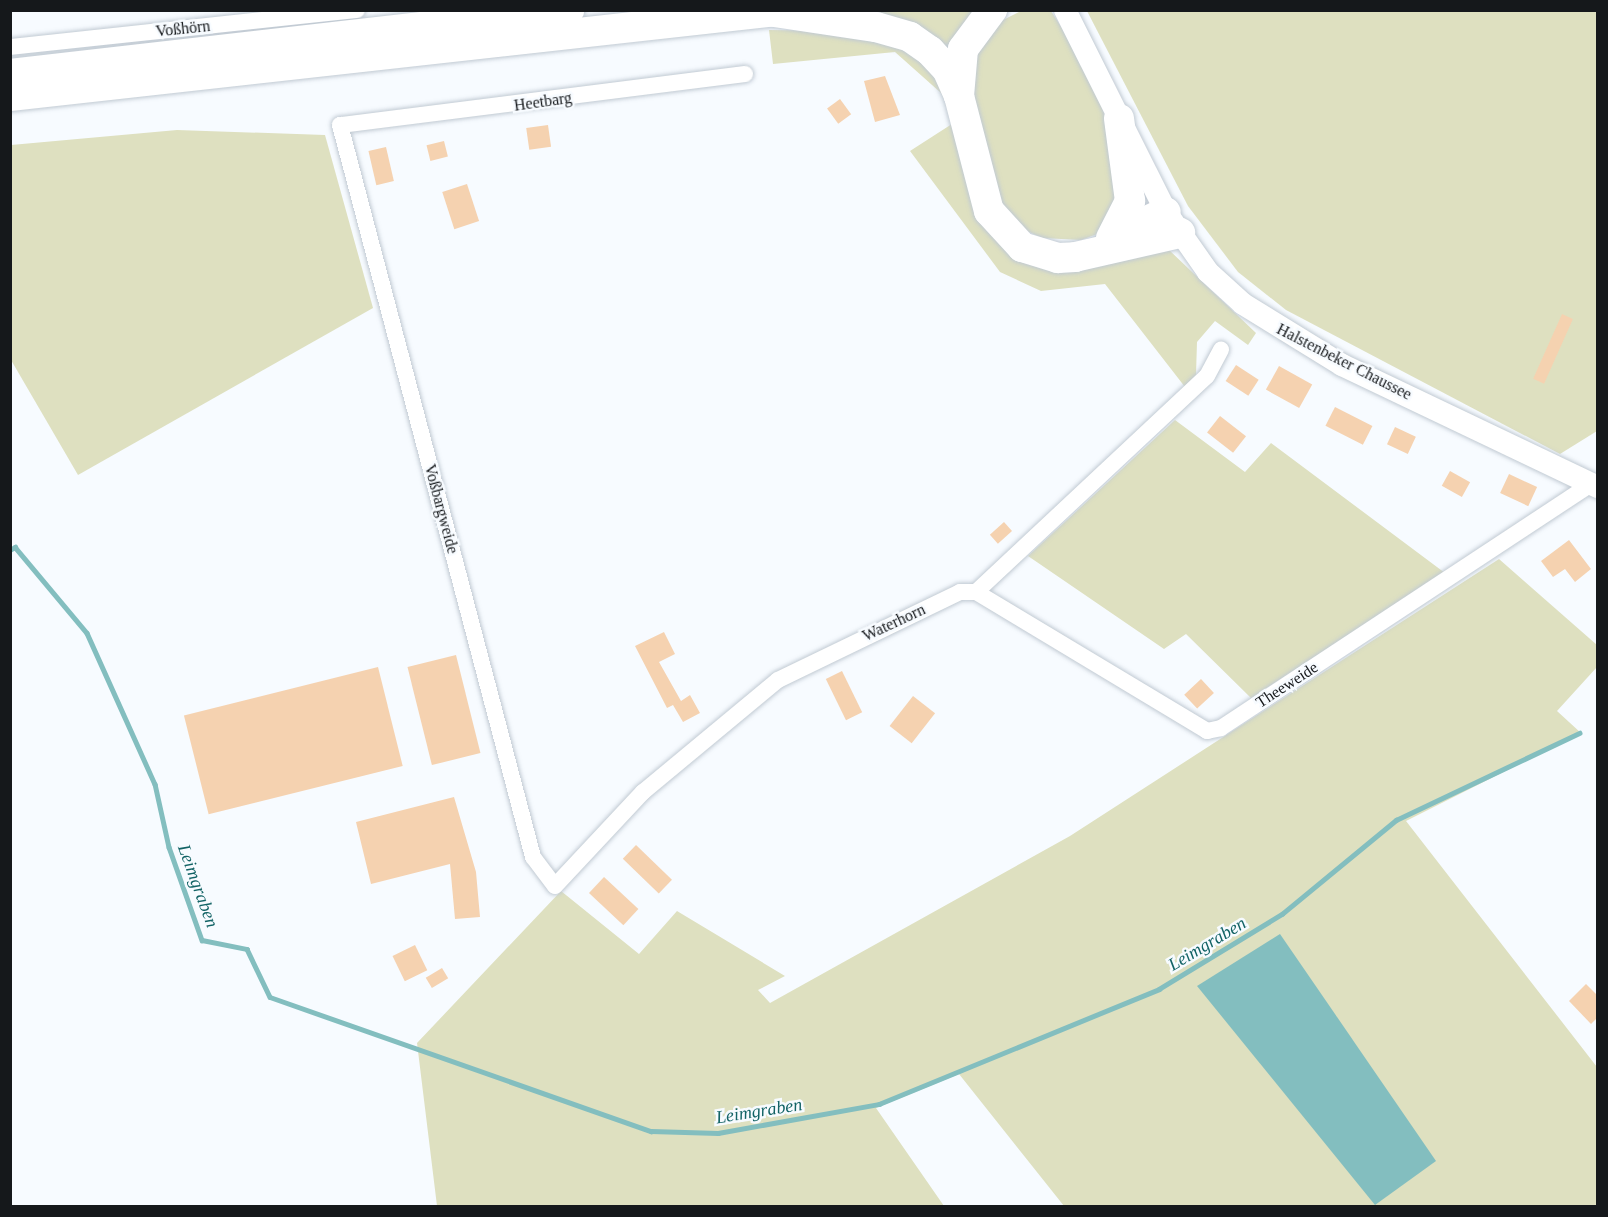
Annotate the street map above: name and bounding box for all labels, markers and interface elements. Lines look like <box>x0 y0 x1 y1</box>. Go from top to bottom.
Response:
street label: Voßhörn <box>155 17 211 41</box>
street label: Heetbarg <box>513 88 573 116</box>
street label: Halstenbeker Chaussee <box>1273 320 1415 404</box>
street label: Voßbargweide <box>420 462 462 556</box>
street label: Waterhorn <box>860 600 928 646</box>
street label: Theeweide <box>1252 658 1322 712</box>
water label: Leimgraben <box>173 841 223 931</box>
water label: Leimgraben <box>1164 912 1250 976</box>
water label: Leimgraben <box>714 1094 804 1128</box>

